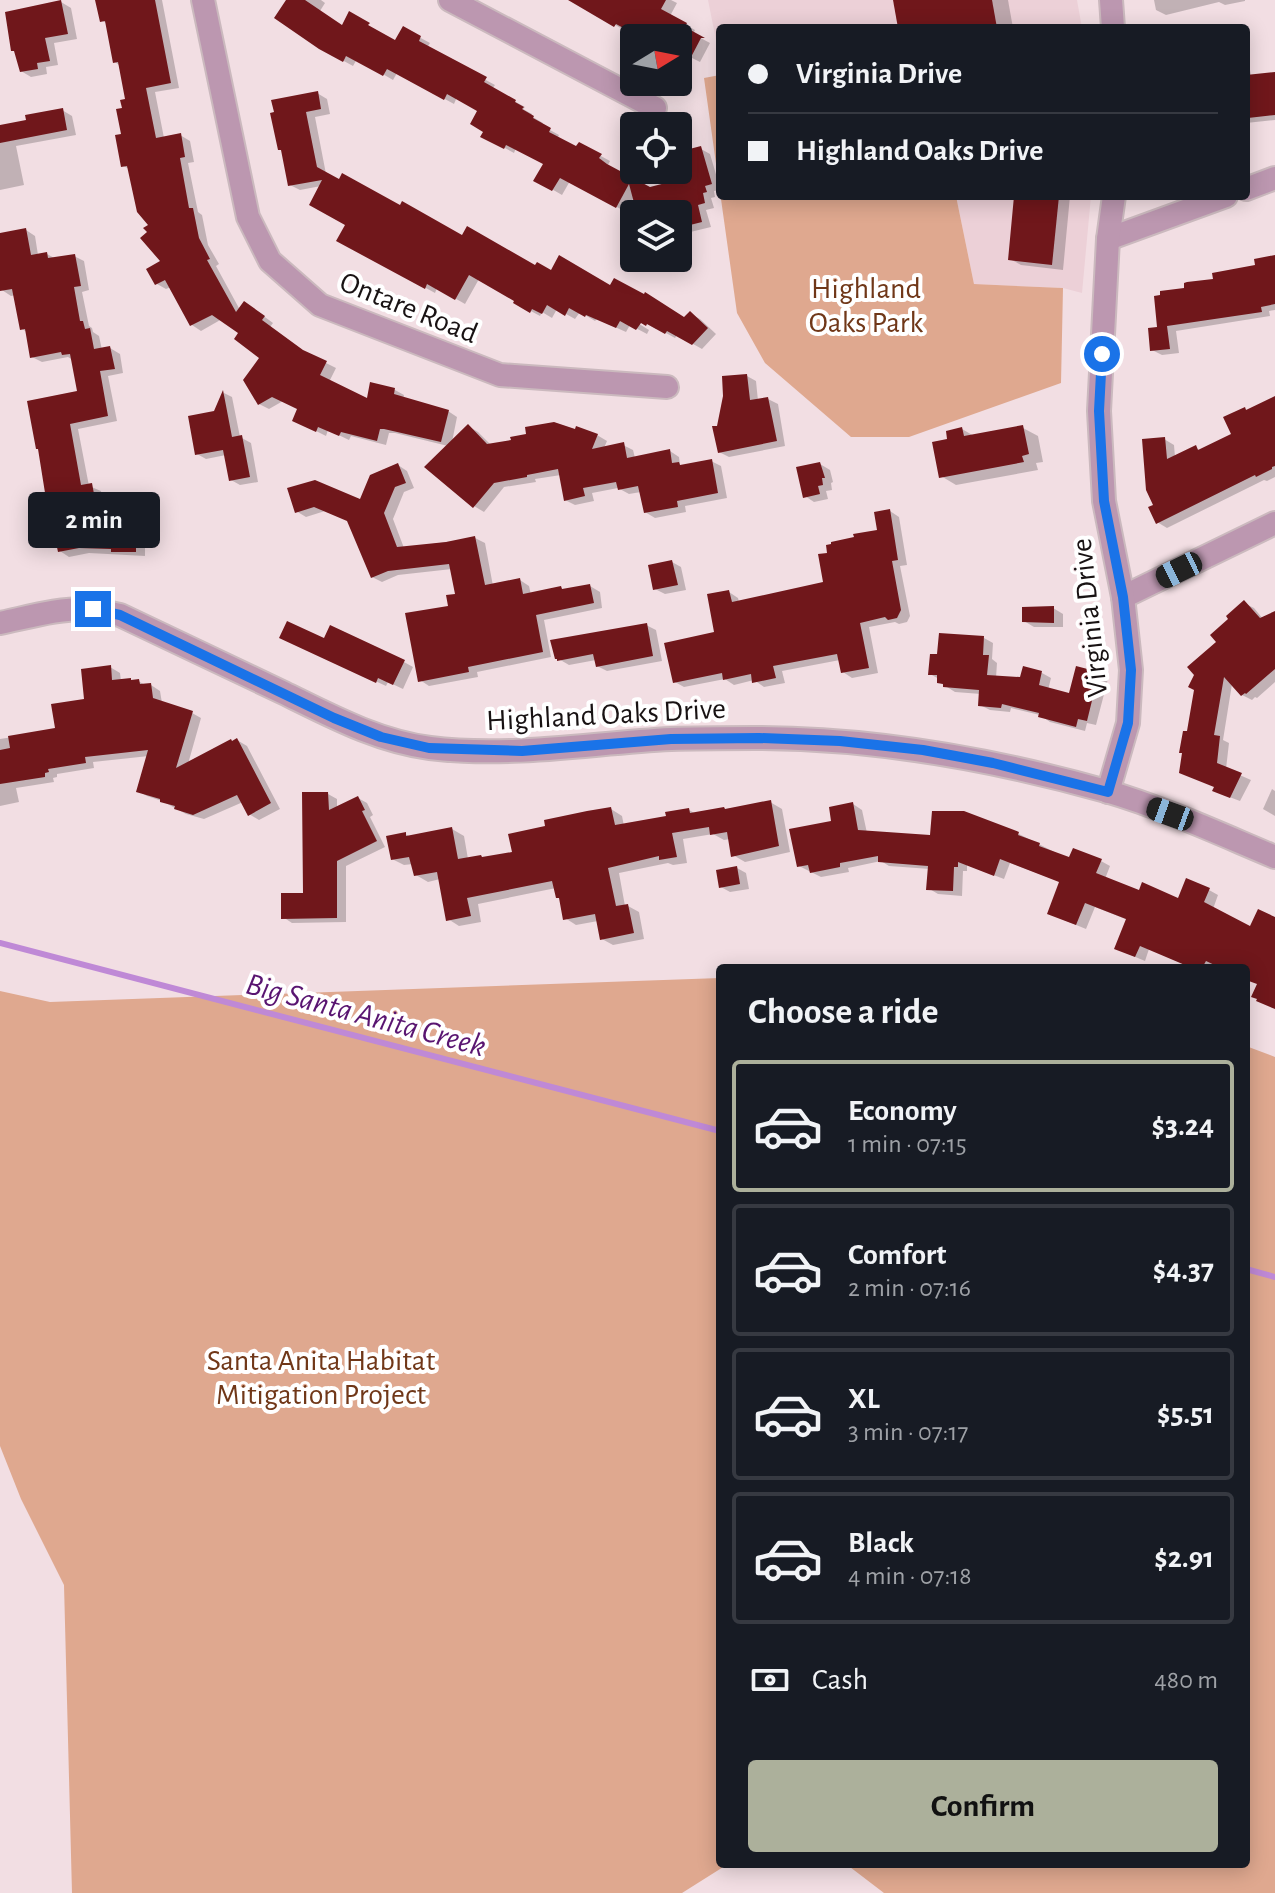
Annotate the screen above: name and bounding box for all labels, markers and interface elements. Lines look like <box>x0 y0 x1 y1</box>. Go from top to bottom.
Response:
north arrow <box>620 24 692 96</box>
map controls <box>620 24 692 272</box>
text: Virginia Drive <box>796 59 962 89</box>
button: locate <box>620 112 692 184</box>
text: Highland Oaks Drive <box>796 136 1043 166</box>
button: layers <box>620 200 692 272</box>
street label: Ontare Road <box>335 267 482 349</box>
park label: Highland Oaks Park <box>809 274 924 338</box>
route start <box>1084 336 1120 372</box>
callout: 2 min <box>27 493 159 549</box>
text: 2 min <box>65 507 123 533</box>
street label: Virginia Drive <box>1067 537 1113 699</box>
car <box>1152 549 1206 591</box>
route end <box>75 591 111 627</box>
street label: Highland Oaks Drive <box>485 694 727 736</box>
car <box>1143 795 1197 833</box>
water label: Big Santa Anita Creek <box>242 968 489 1062</box>
text: Choose a ride <box>748 994 938 1030</box>
icon: car <box>752 1090 824 1162</box>
text: Economy <box>848 1096 957 1126</box>
text: $3.24 <box>1151 1111 1214 1141</box>
text: 1 min · 07:15 <box>848 1131 967 1157</box>
icon: car <box>752 1234 824 1306</box>
text: Comfort <box>848 1240 947 1270</box>
text: $4.37 <box>1153 1255 1214 1285</box>
text: 2 min · 07:16 <box>848 1275 971 1301</box>
park label: Santa Anita Habitat Mitigation Project <box>207 1346 436 1410</box>
icon: car <box>752 1378 824 1450</box>
text: XL <box>848 1384 880 1414</box>
text: $5.51 <box>1157 1399 1214 1429</box>
text: 3 min · 07:17 <box>848 1419 968 1445</box>
icon: car <box>752 1522 824 1594</box>
text: Black <box>848 1528 914 1558</box>
text: $2.91 <box>1154 1543 1214 1573</box>
text: 4 min · 07:18 <box>848 1563 972 1589</box>
icon: cash <box>748 1658 792 1702</box>
text: Cash <box>812 1665 868 1695</box>
text: 480 m <box>1154 1667 1218 1693</box>
button: Confirm <box>748 1760 1218 1852</box>

